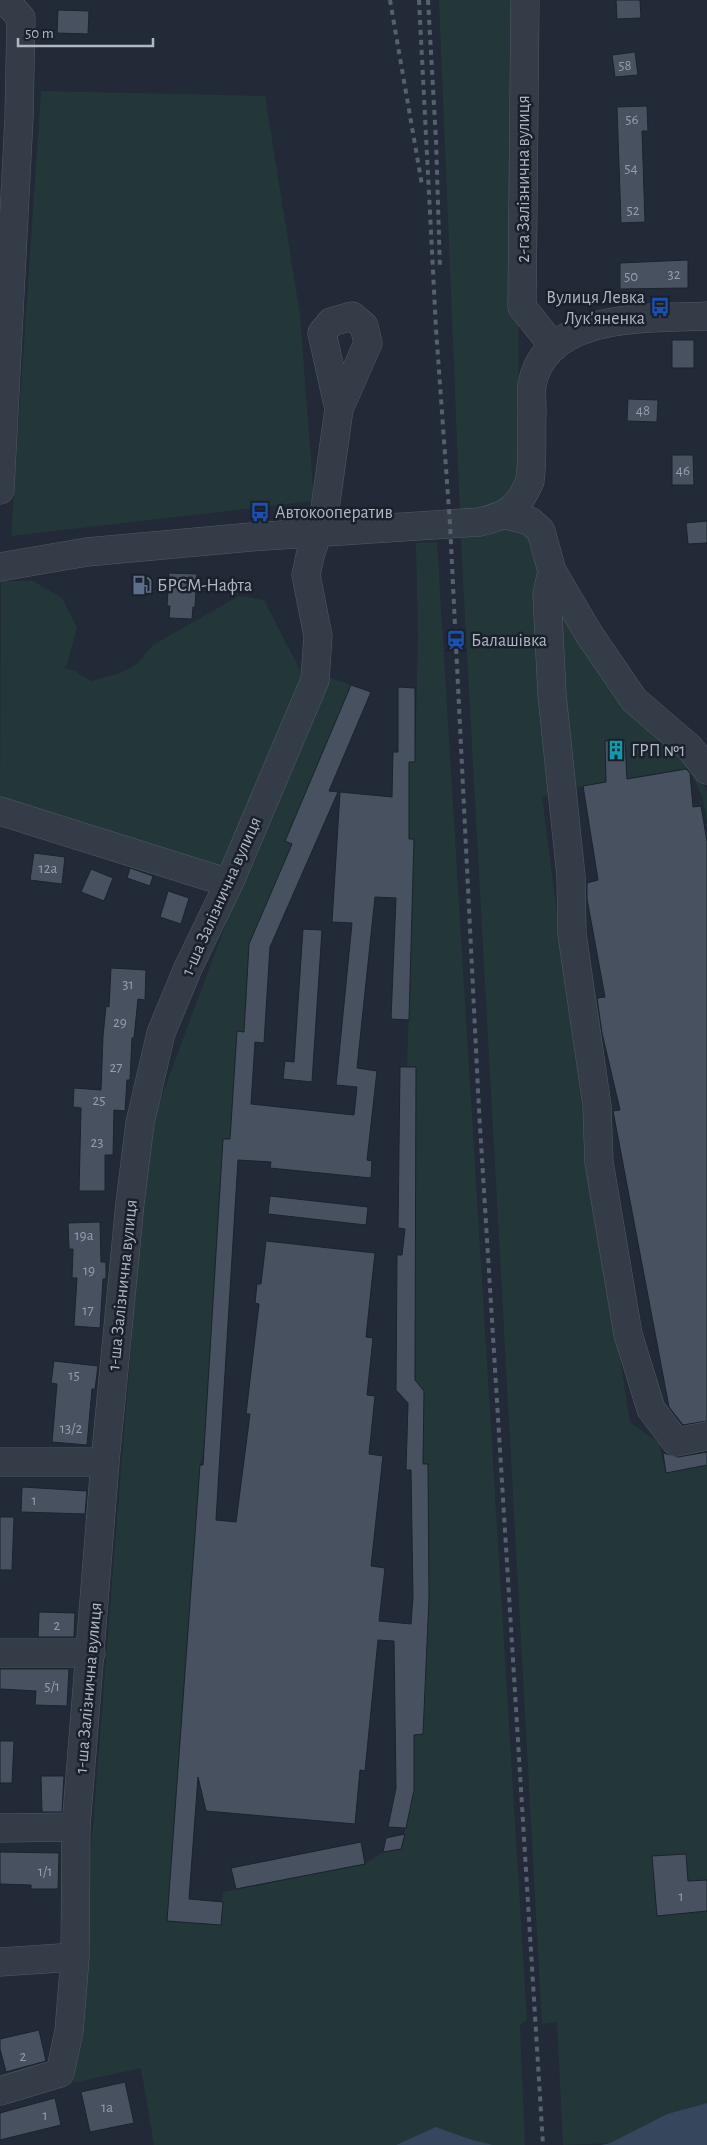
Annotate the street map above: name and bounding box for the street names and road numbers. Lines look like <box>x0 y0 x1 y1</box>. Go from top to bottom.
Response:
street label: 2-га Залізнична вулиця <box>515 95 533 263</box>
street label: 1-ша Залізнична вулиця <box>179 814 265 979</box>
street label: 1-ша Залізнична вулиця <box>105 1199 141 1371</box>
street label: 1-ша Залізнична вулиця <box>73 1602 105 1774</box>

